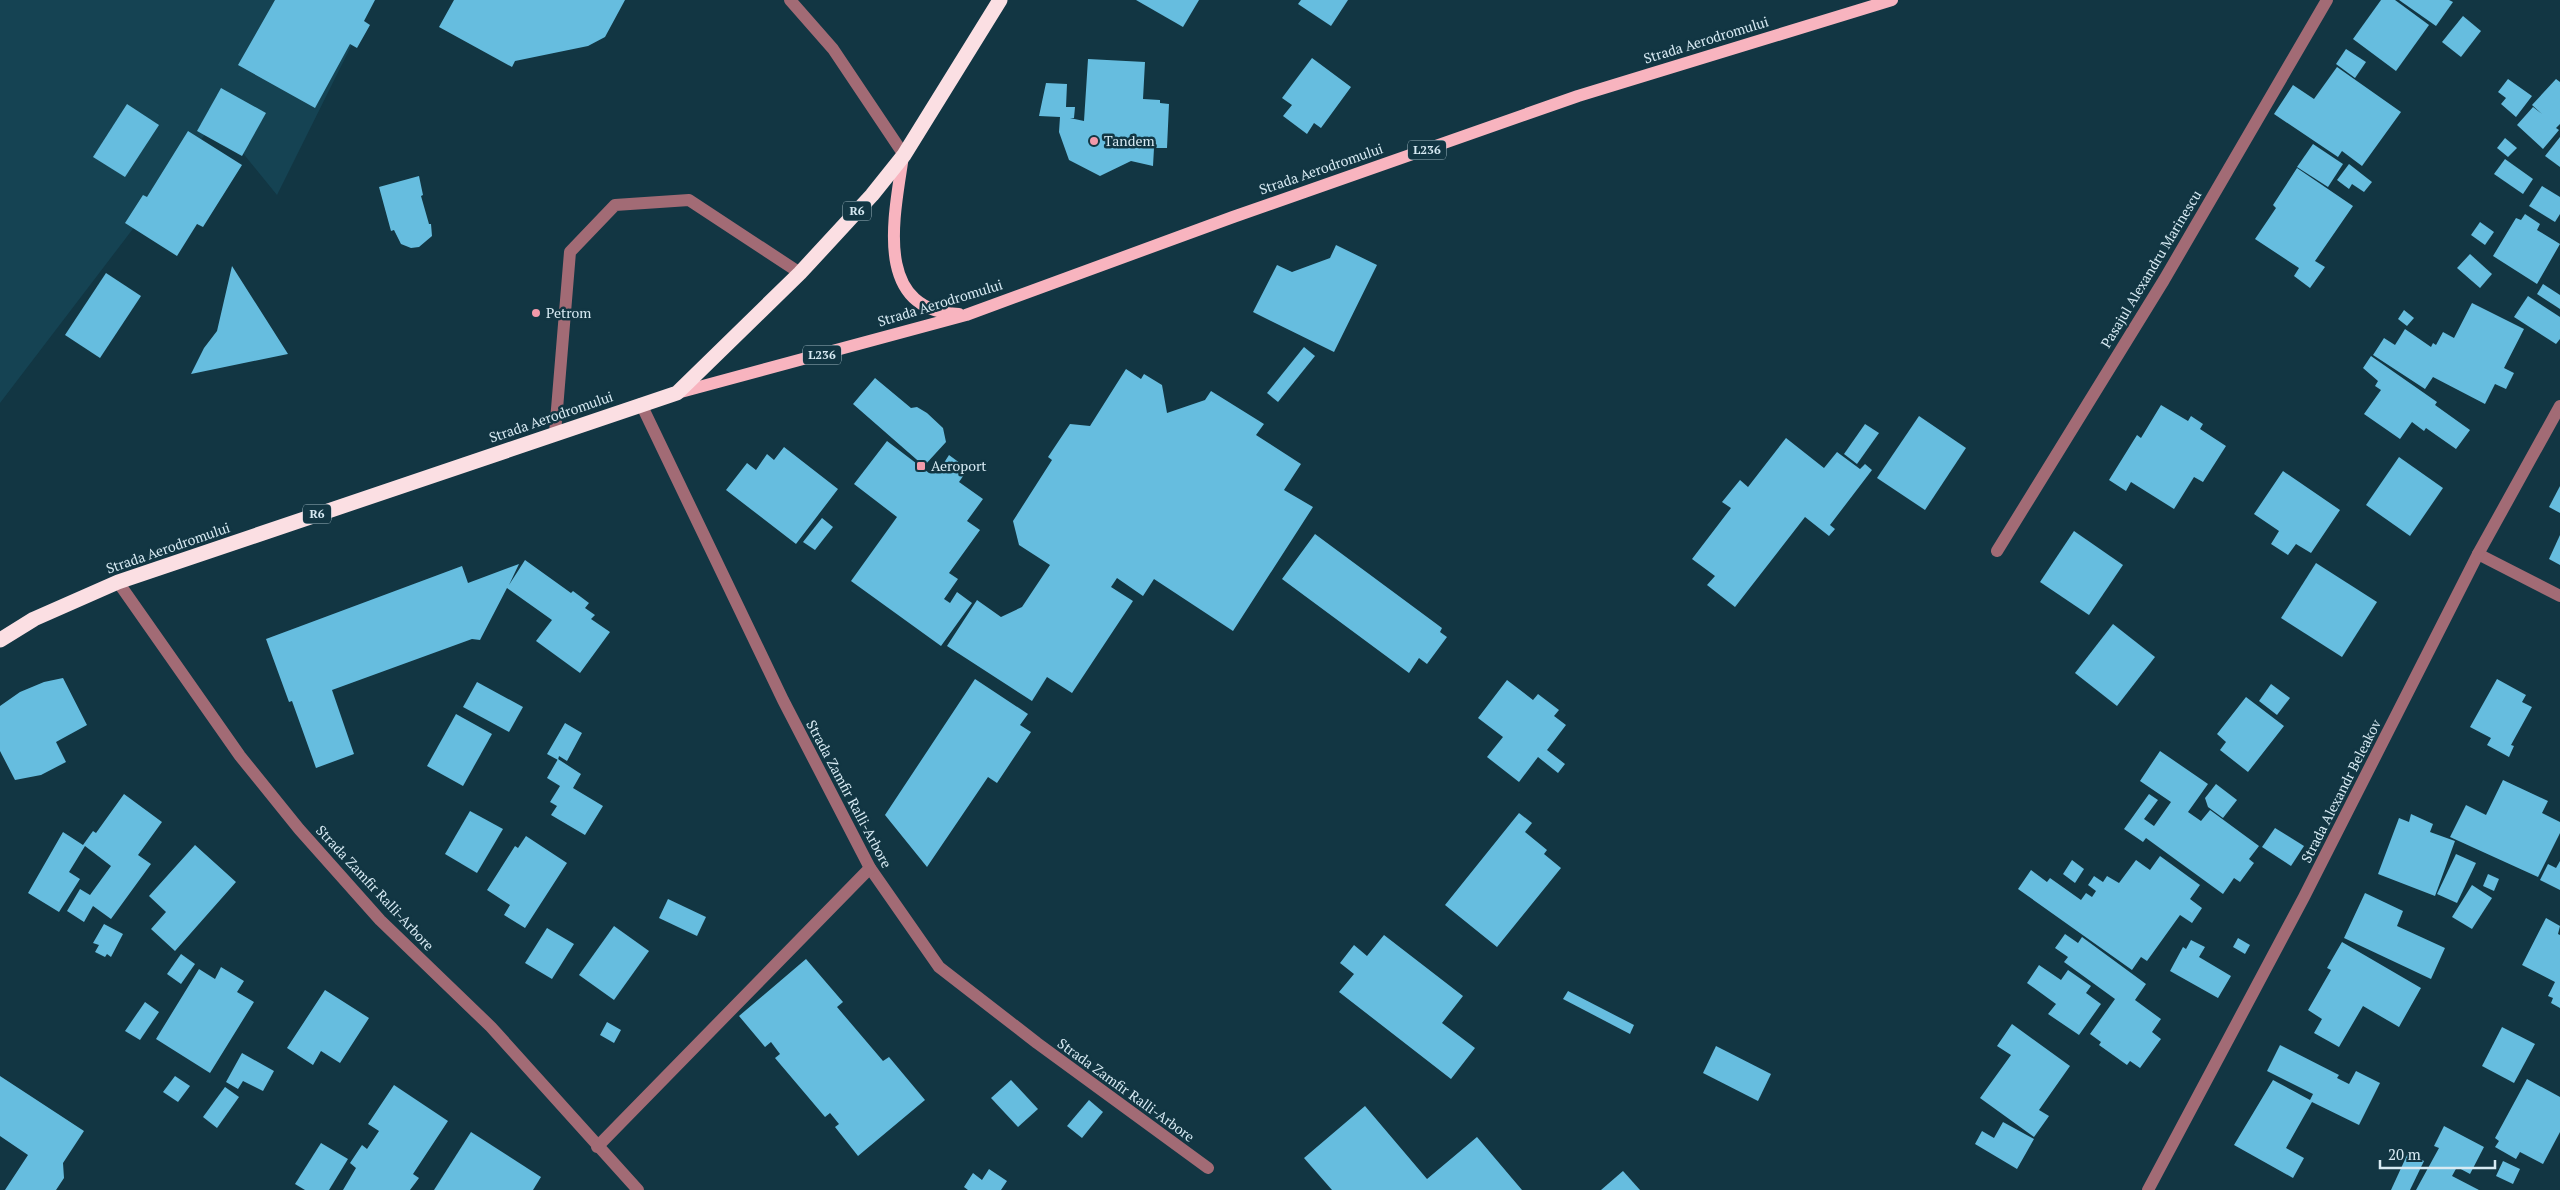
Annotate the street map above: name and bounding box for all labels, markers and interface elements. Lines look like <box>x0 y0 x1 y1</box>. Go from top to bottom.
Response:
street label: Strada Aerodromului <box>1641 11 1771 68</box>
place label: Tandem <box>1104 131 1155 150</box>
marker: Tandem <box>1088 135 1100 147</box>
street label: Strada Aerodromului <box>1256 138 1385 199</box>
road number: L236 <box>1408 140 1446 160</box>
street label: Pasajul Alexandru Marinescu <box>2096 186 2205 351</box>
road number: R6 <box>843 202 871 220</box>
street label: Strada Aerodromului <box>875 274 1005 331</box>
place label: Petrom <box>546 303 591 322</box>
marker: Petrom <box>530 307 542 319</box>
road number: L236 <box>803 346 841 364</box>
street label: Strada Aerodromului <box>486 386 615 447</box>
place label: Aeroport <box>931 456 987 475</box>
marker: Aeroport <box>915 460 927 472</box>
road number: R6 <box>303 504 331 524</box>
street label: Strada Aerodromului <box>103 517 232 578</box>
street label: Strada Alexandr Beleakov <box>2296 715 2385 866</box>
street label: Strada Zamfir Ralli-Arbore <box>802 716 897 871</box>
street label: Strada Zamfir Ralli-Arbore <box>312 821 439 954</box>
street label: Strada Zamfir Ralli-Arbore <box>1054 1033 1199 1146</box>
scale bar <box>2380 1138 2495 1170</box>
text: 20 m <box>2388 1144 2421 1164</box>

